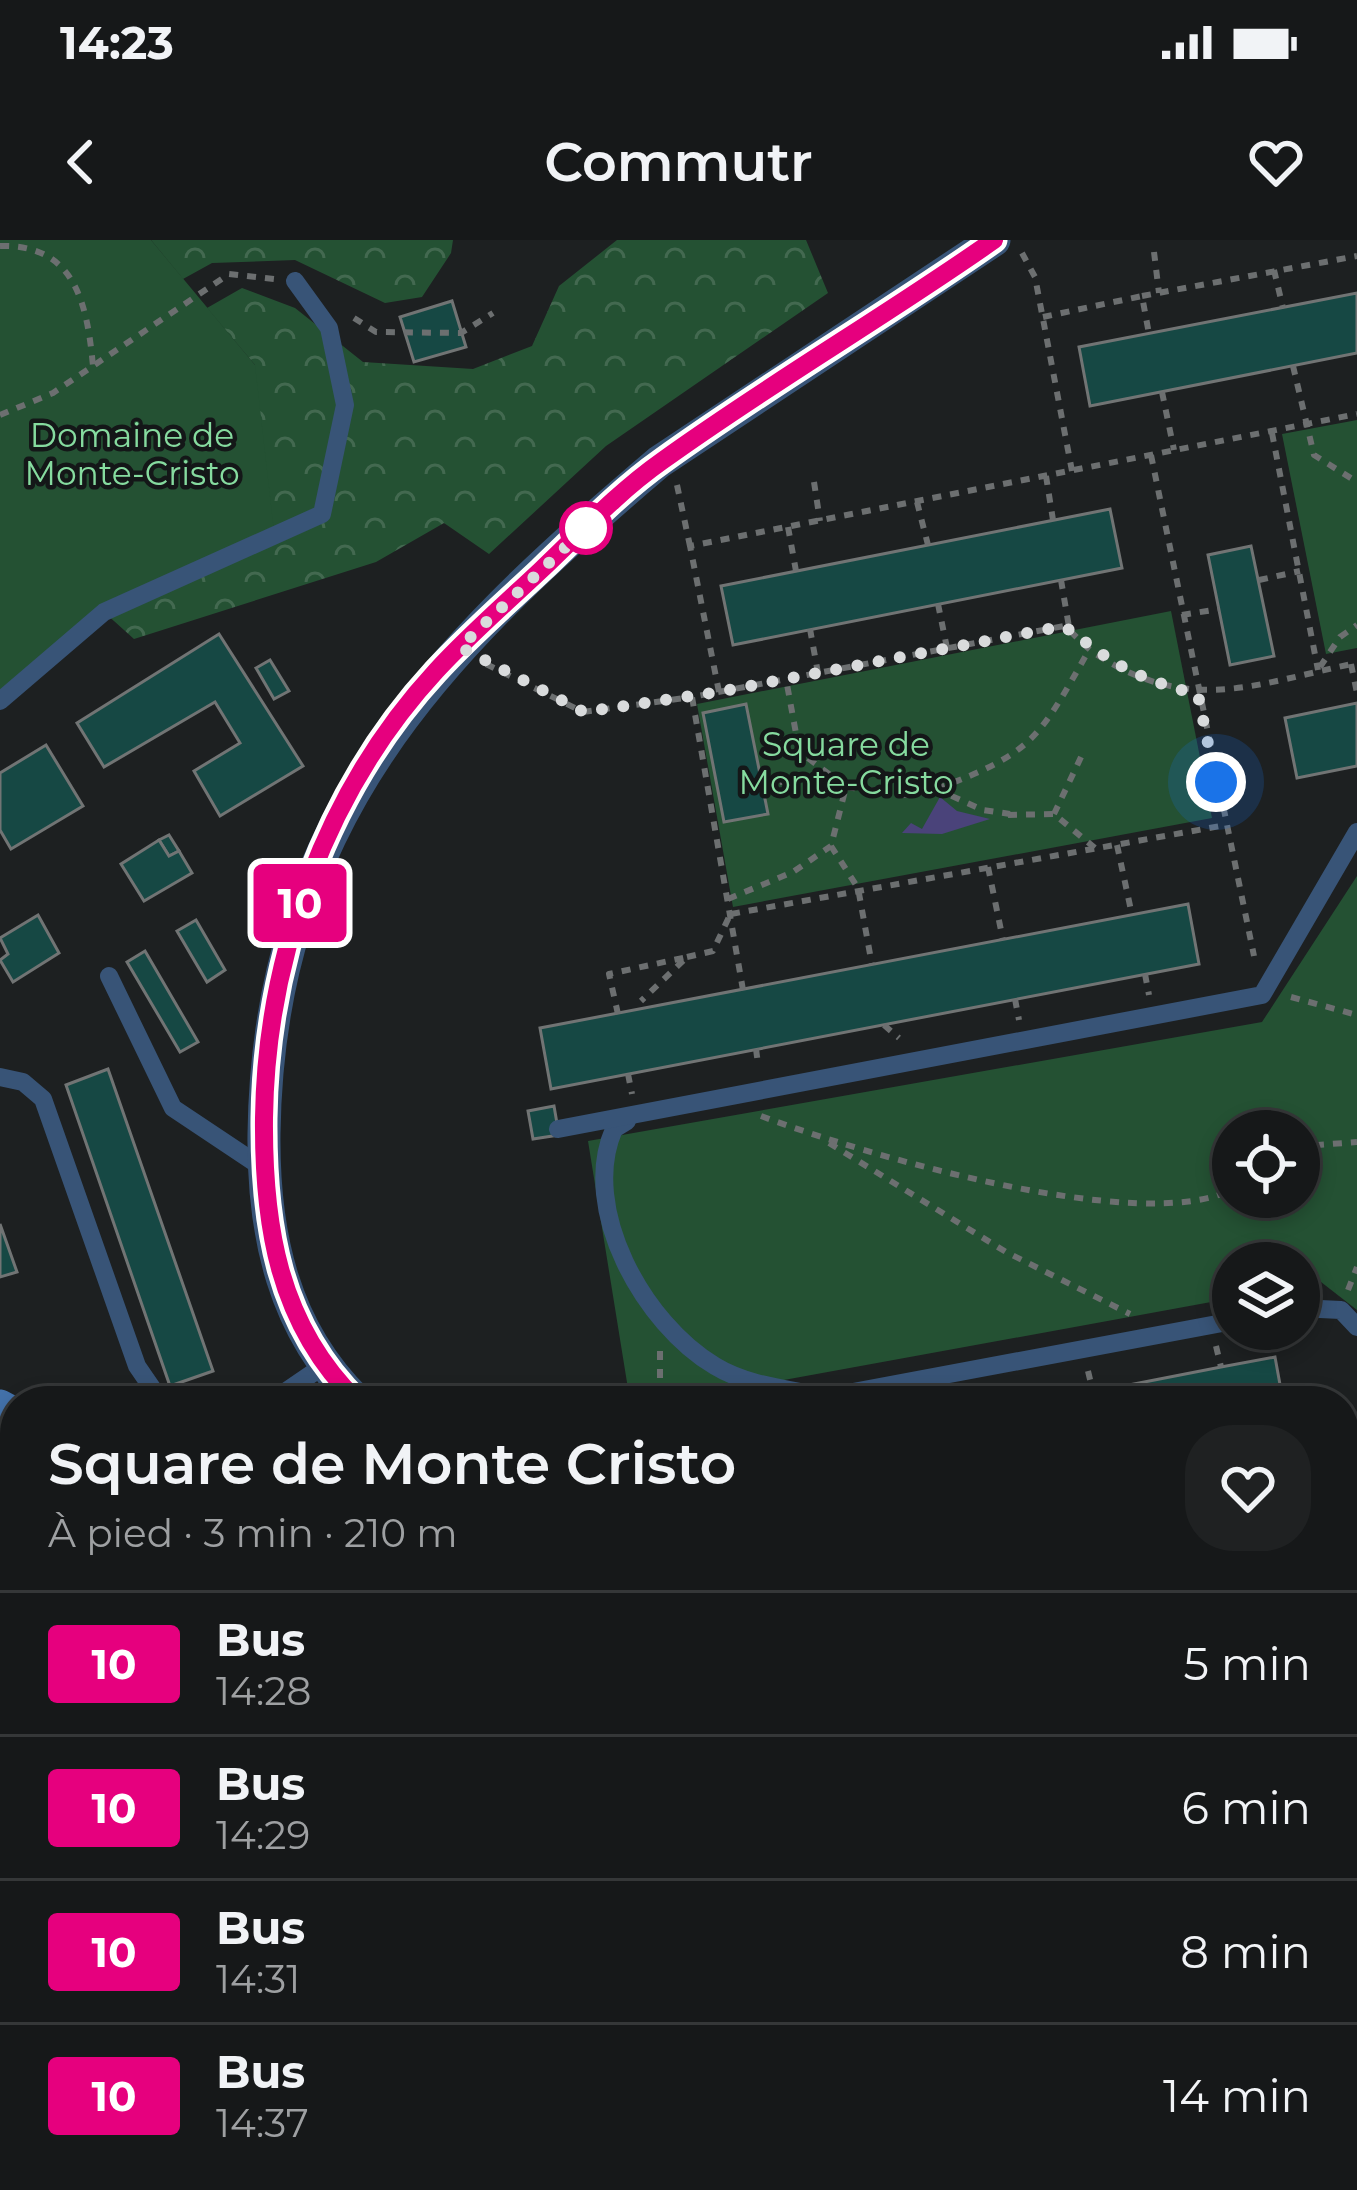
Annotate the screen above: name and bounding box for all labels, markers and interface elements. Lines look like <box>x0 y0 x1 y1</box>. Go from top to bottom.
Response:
text: 14:23 <box>60 15 174 70</box>
icon: back <box>48 129 114 195</box>
text: Commutr <box>544 129 813 195</box>
icon: heart <box>1243 129 1309 195</box>
park label: Domaine de Monte-Cristo <box>24 415 240 493</box>
unlabelled marker <box>561 503 611 553</box>
park label: Square de Monte-Cristo <box>738 724 954 802</box>
your location <box>1186 752 1246 812</box>
line badge: 10 <box>246 864 354 942</box>
text: 10 <box>278 877 322 929</box>
map controls <box>1212 1110 1320 1350</box>
button: locate <box>1212 1110 1320 1218</box>
button: layers <box>1212 1242 1320 1350</box>
button: heart <box>1185 1425 1311 1551</box>
text: Square de Monte Cristo <box>48 1429 736 1498</box>
text: À pied · 3 min · 210 m <box>48 1509 458 1557</box>
text: Bus <box>216 1612 305 1667</box>
text: 5 min <box>1183 1636 1311 1691</box>
text: 10 <box>92 1638 136 1690</box>
text: 14:28 <box>216 1667 311 1715</box>
text: Bus <box>216 1756 305 1811</box>
text: 6 min <box>1182 1780 1311 1835</box>
text: 10 <box>92 1782 136 1834</box>
text: 14:29 <box>216 1811 310 1859</box>
text: Bus <box>216 1900 305 1955</box>
text: 8 min <box>1180 1924 1311 1979</box>
text: 10 <box>92 1926 136 1978</box>
text: 14:31 <box>216 1955 300 2003</box>
text: Bus <box>216 2044 305 2099</box>
text: 14 min <box>1163 2068 1311 2123</box>
text: 10 <box>92 2070 136 2122</box>
text: 14:37 <box>216 2099 309 2147</box>

